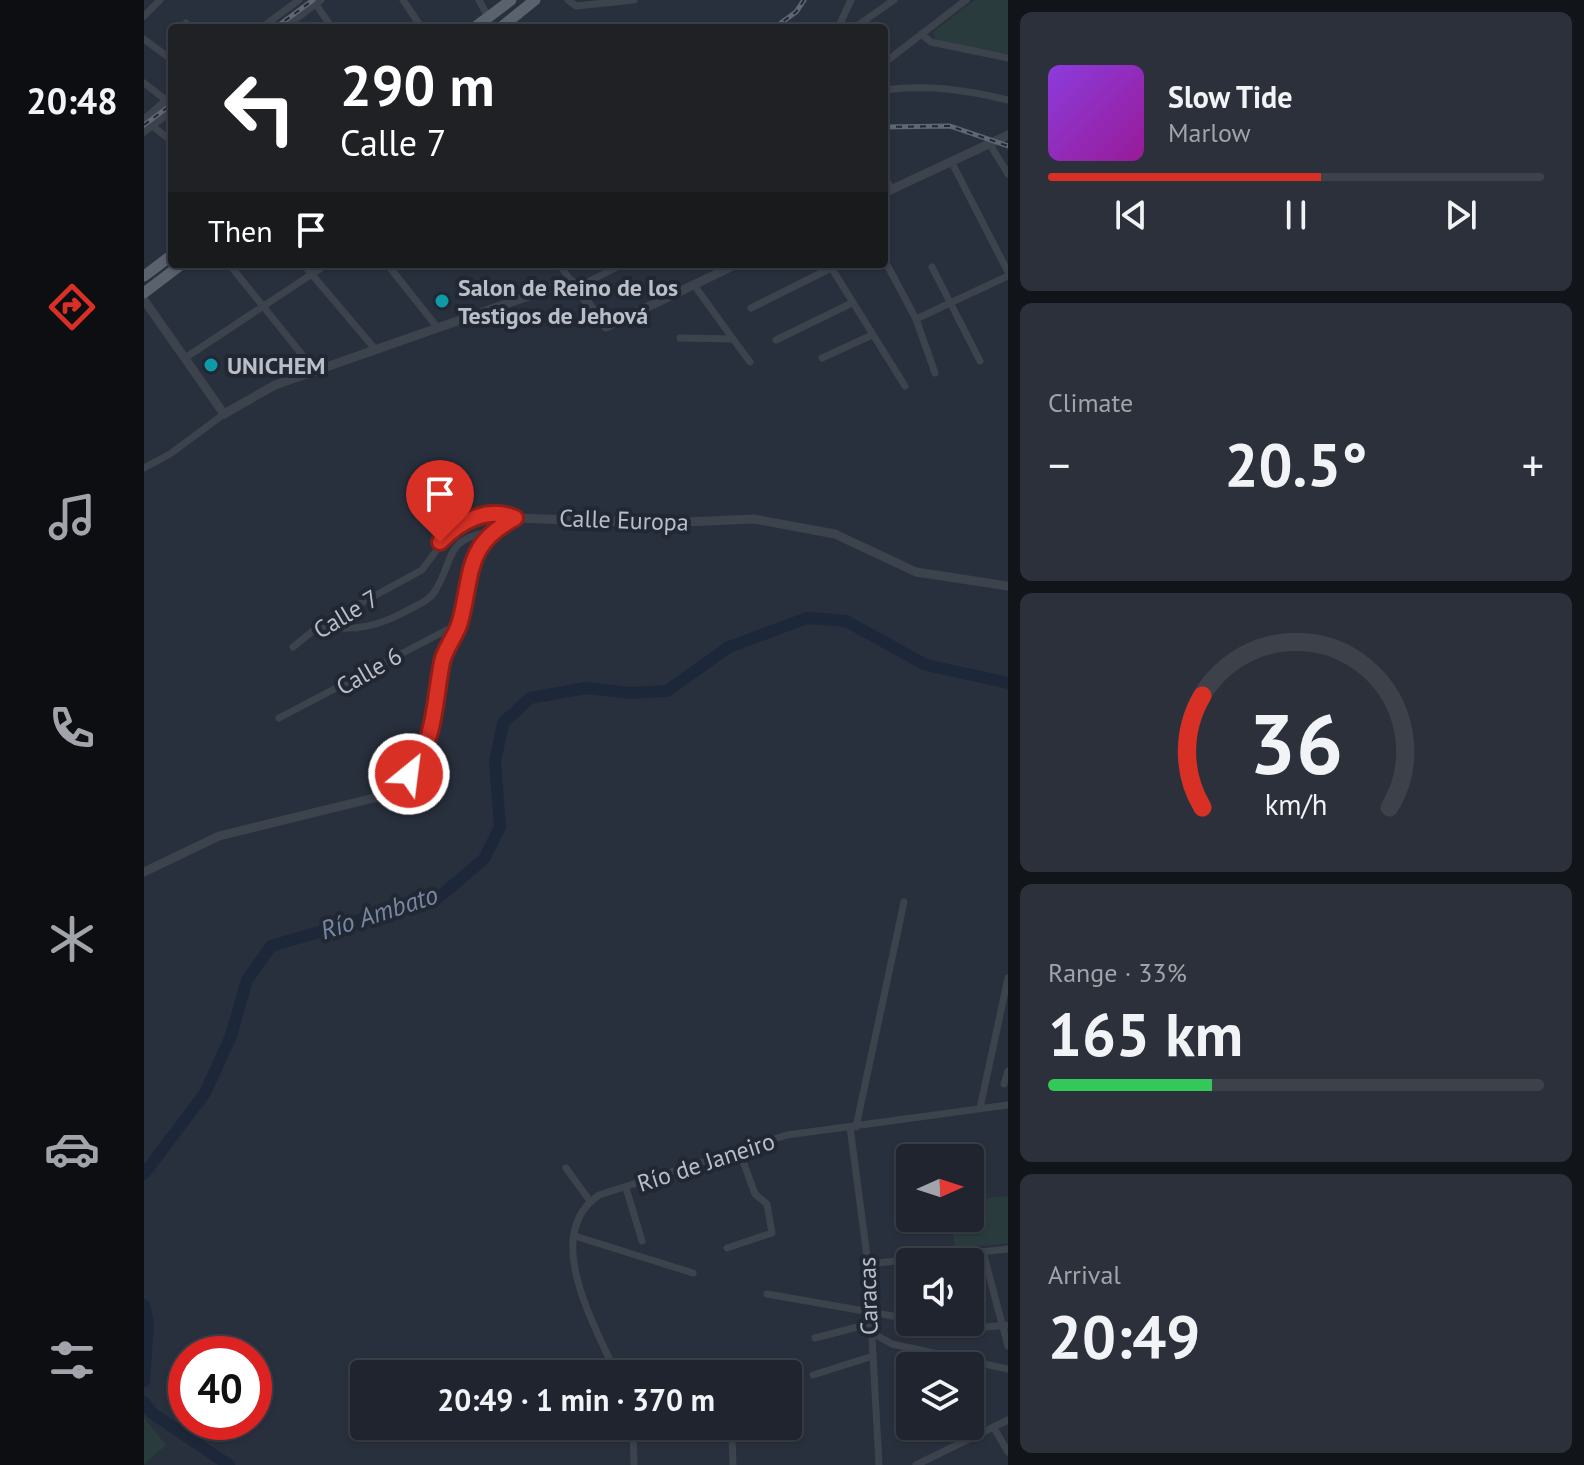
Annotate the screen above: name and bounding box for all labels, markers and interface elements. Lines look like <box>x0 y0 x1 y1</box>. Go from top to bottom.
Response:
text: 290 m <box>340 49 495 121</box>
icon: left <box>208 56 312 160</box>
text: 20:48 <box>26 77 118 124</box>
text: Slow Tide <box>1168 77 1293 116</box>
text: Marlow <box>1168 116 1251 149</box>
text: Calle 7 <box>340 119 446 166</box>
icon: previous <box>1109 193 1153 237</box>
icon: pause <box>1274 193 1318 237</box>
icon: next <box>1439 193 1483 237</box>
icon: arrive <box>289 208 333 252</box>
text: Then <box>208 211 273 250</box>
place label: Salon de Reino de los Testigos de Jehová <box>458 272 678 331</box>
icon: directions <box>44 279 100 335</box>
marker: Salon de Reino de los Testigos de Jehová <box>433 292 451 310</box>
place label: UNICHEM <box>227 350 325 381</box>
marker: UNICHEM <box>202 356 220 374</box>
text: Climate <box>1048 386 1133 419</box>
text: 20.5° <box>1224 425 1368 503</box>
text: − <box>1048 436 1070 493</box>
text: + <box>1522 436 1544 493</box>
pin <box>406 460 474 542</box>
icon: arrive <box>418 472 462 516</box>
icon: music <box>44 489 100 545</box>
street label: Calle Europa <box>559 502 689 538</box>
street label: Calle 7 <box>308 582 384 646</box>
street label: Calle 6 <box>331 640 407 702</box>
text: 36 <box>1249 689 1343 797</box>
icon: phone <box>44 700 100 756</box>
position arrow <box>367 732 451 816</box>
text: km/h <box>1265 787 1327 824</box>
water label: Río Ambato <box>316 877 442 946</box>
icon: climate <box>44 911 100 967</box>
text: Range · 33% <box>1048 956 1187 989</box>
text: 165 km <box>1048 995 1243 1073</box>
icon: car <box>44 1121 100 1177</box>
street label: Río de Janeiro <box>633 1125 779 1199</box>
north arrow <box>896 1144 984 1232</box>
map controls <box>896 1144 984 1440</box>
button: sound <box>896 1248 984 1336</box>
street label: Caracas <box>851 1256 885 1336</box>
text: Arrival <box>1048 1258 1121 1291</box>
text: 20:49 <box>1048 1297 1200 1375</box>
icon: filters <box>44 1332 100 1388</box>
speed limit sign: 40 <box>168 1336 272 1440</box>
button: layers <box>896 1352 984 1440</box>
text: 20:49 · 1 min · 370 m <box>437 1380 715 1419</box>

